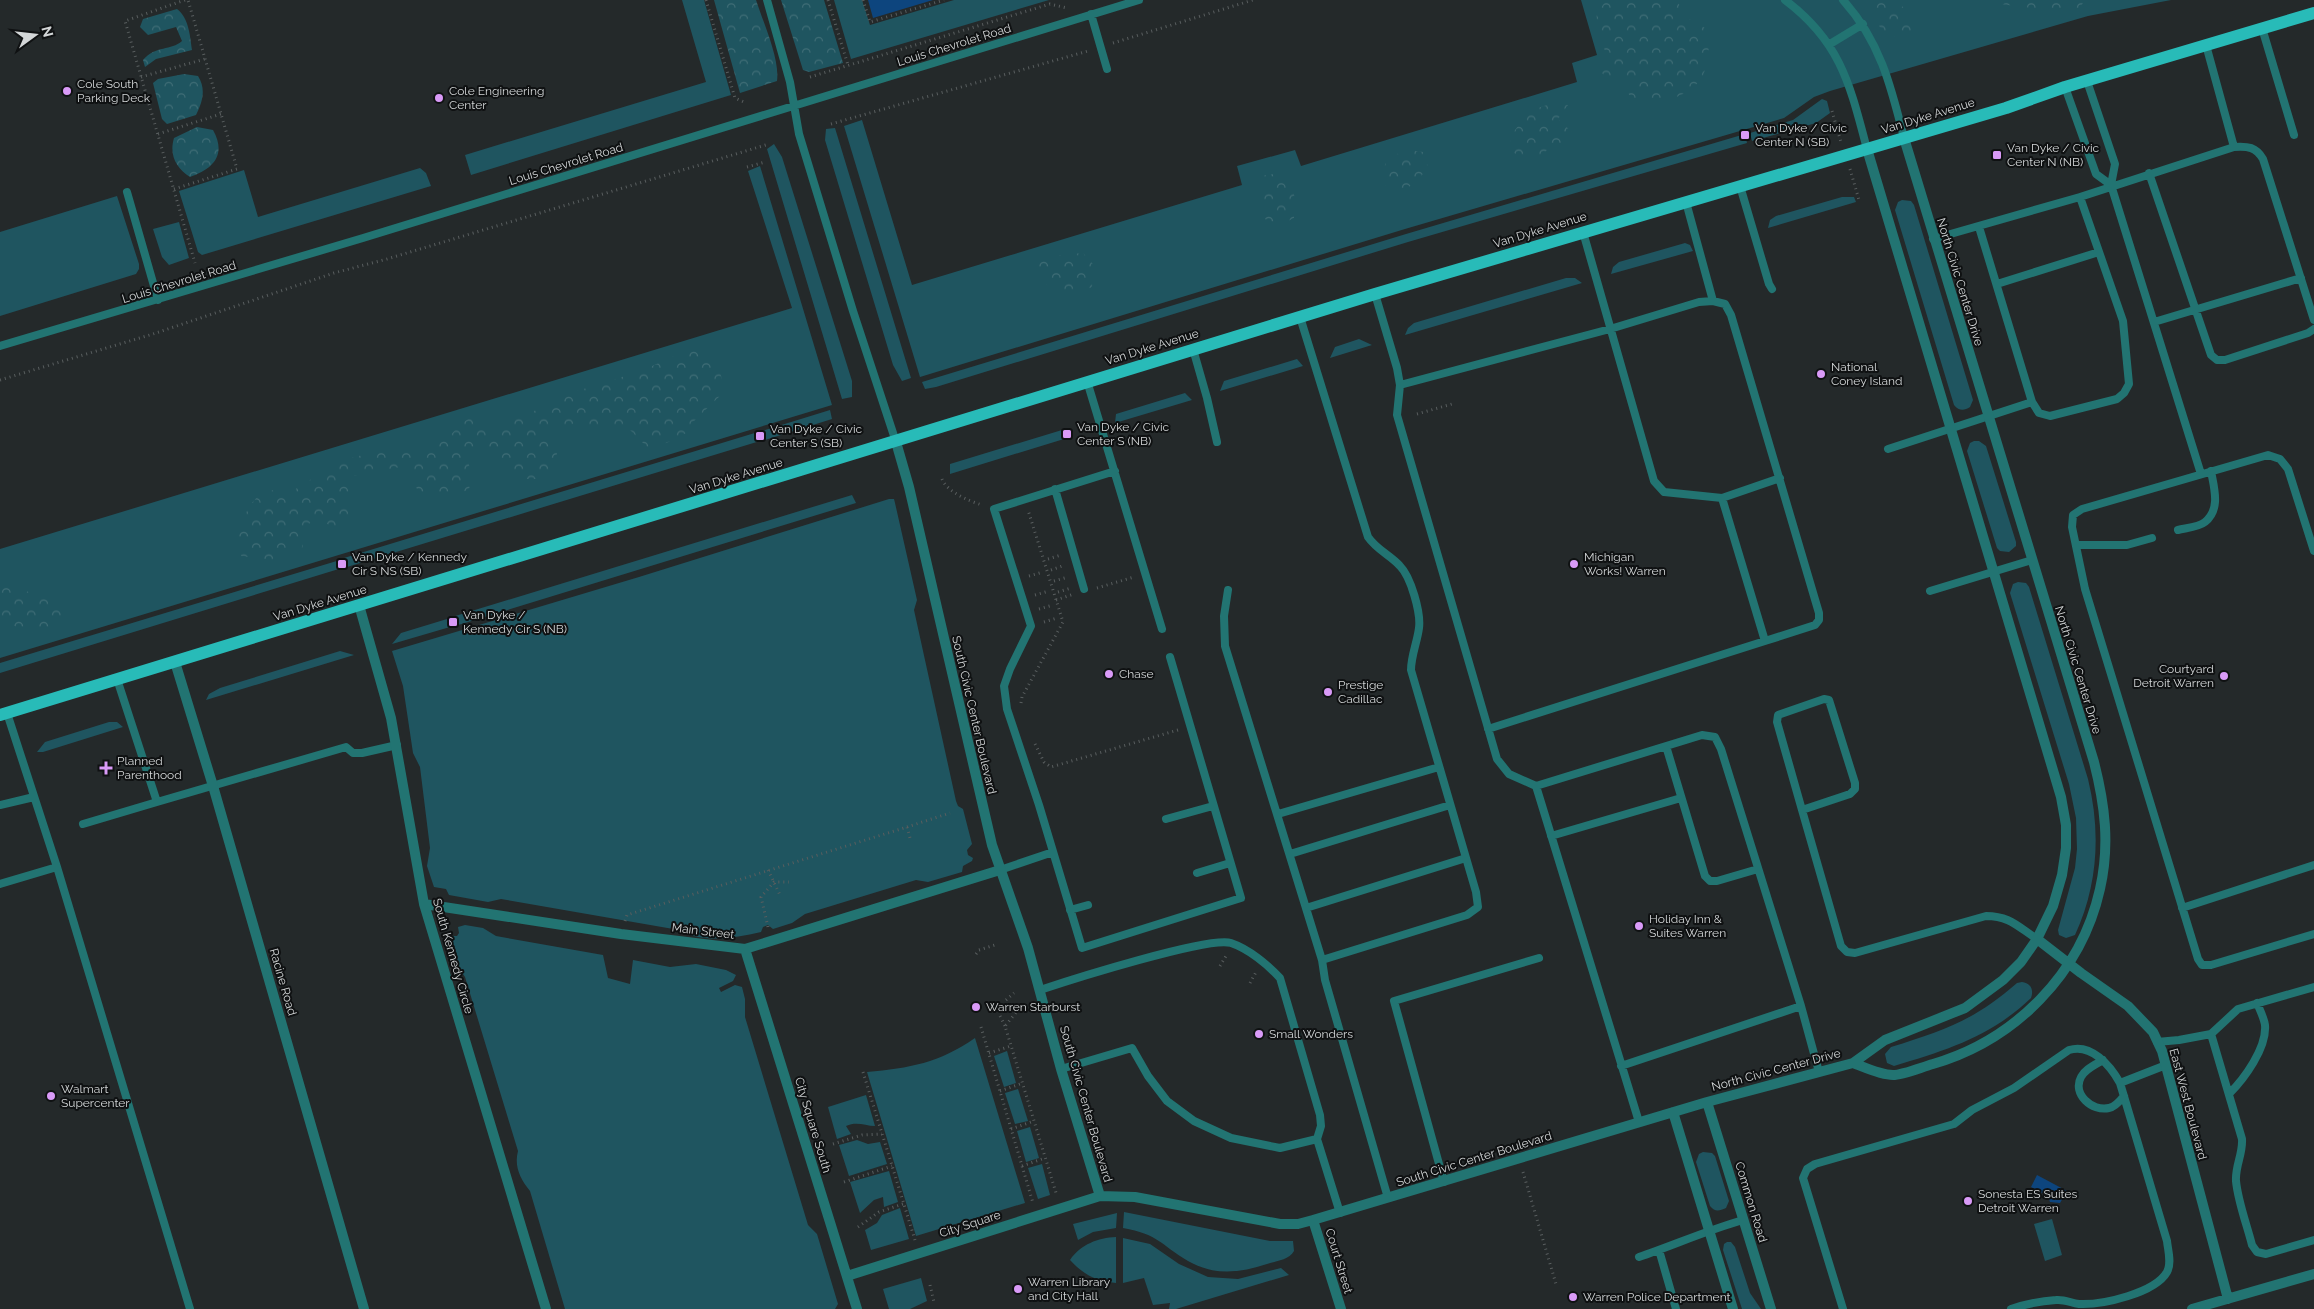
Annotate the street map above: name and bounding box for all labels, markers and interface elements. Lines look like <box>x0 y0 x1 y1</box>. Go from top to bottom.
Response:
north arrow <box>10 10 60 60</box>
street label: Louis Chevrolet Road <box>895 21 1013 69</box>
text: N <box>38 24 57 39</box>
place label: Cole South Parking Deck <box>77 77 151 105</box>
place label: Cole Engineering Center <box>449 84 544 112</box>
marker: Cole South Parking Deck <box>61 85 73 97</box>
marker: Cole Engineering Center <box>433 92 445 104</box>
street label: Van Dyke Avenue <box>1880 95 1976 137</box>
place label: Van Dyke / Civic Center N (SB) <box>1755 121 1848 149</box>
marker: Van Dyke / Civic Center N (SB) <box>1739 129 1751 141</box>
street label: Louis Chevrolet Road <box>507 140 625 188</box>
place label: Van Dyke / Civic Center N (NB) <box>2007 141 2100 169</box>
marker: Van Dyke / Civic Center N (NB) <box>1991 149 2003 161</box>
street label: Van Dyke Avenue <box>1492 209 1588 251</box>
street label: North Civic Center Drive <box>1934 216 1986 348</box>
street label: Louis Chevrolet Road <box>120 258 238 306</box>
street label: Van Dyke Avenue <box>1104 326 1200 368</box>
place label: National Coney Island <box>1831 360 1902 388</box>
marker: National Coney Island <box>1815 368 1827 380</box>
place label: Van Dyke / Civic Center S (NB) <box>1077 420 1170 448</box>
place label: Van Dyke / Civic Center S (SB) <box>770 422 863 450</box>
marker: Van Dyke / Civic Center S (NB) <box>1061 428 1073 440</box>
marker: Van Dyke / Civic Center S (SB) <box>754 430 766 442</box>
street label: Van Dyke Avenue <box>688 455 784 497</box>
place label: Van Dyke / Kennedy Cir S NS (SB) <box>352 550 468 578</box>
place label: Michigan Works! Warren <box>1584 550 1666 578</box>
marker: Van Dyke / Kennedy Cir S NS (SB) <box>336 558 348 570</box>
marker: Michigan Works! Warren <box>1568 558 1580 570</box>
street label: Van Dyke Avenue <box>272 582 368 624</box>
street label: North Civic Center Drive <box>2052 604 2104 736</box>
place label: Van Dyke / Kennedy Cir S (NB) <box>463 608 567 636</box>
marker: Van Dyke / Kennedy Cir S (NB) <box>447 616 459 628</box>
street label: South Civic Center Boulevard <box>949 635 999 795</box>
place label: Courtyard Detroit Warren <box>2133 662 2214 690</box>
place label: Chase <box>1119 667 1154 681</box>
marker: Chase <box>1103 668 1115 680</box>
marker: Courtyard Detroit Warren <box>2218 670 2230 682</box>
place label: Prestige Cadillac <box>1338 678 1383 706</box>
marker: Prestige Cadillac <box>1322 686 1334 698</box>
place label: Planned Parenthood <box>117 754 182 782</box>
marker: Planned Parenthood <box>99 761 113 775</box>
street label: South Kennedy Circle <box>430 897 476 1015</box>
place label: Holiday Inn & Suites Warren <box>1649 912 1726 940</box>
street label: Main Street <box>671 920 735 942</box>
marker: Holiday Inn & Suites Warren <box>1633 920 1645 932</box>
street label: Racine Road <box>267 947 299 1017</box>
place label: Warren Starburst <box>986 1000 1080 1014</box>
marker: Warren Starburst <box>970 1001 982 1013</box>
street label: South Civic Center Boulevard <box>1057 1024 1115 1184</box>
place label: Small Wonders <box>1269 1027 1353 1041</box>
marker: Small Wonders <box>1253 1028 1265 1040</box>
street label: North Civic Center Drive <box>1710 1046 1842 1094</box>
street label: East West Boulevard <box>2166 1047 2210 1161</box>
street label: City Square South <box>792 1076 834 1174</box>
place label: Walmart Supercenter <box>61 1082 130 1110</box>
marker: Walmart Supercenter <box>45 1090 57 1102</box>
street label: South Civic Center Boulevard <box>1394 1129 1554 1189</box>
street label: Common Road <box>1732 1160 1770 1244</box>
place label: Sonesta ES Suites Detroit Warren <box>1978 1187 2077 1215</box>
marker: Sonesta ES Suites Detroit Warren <box>1962 1195 1974 1207</box>
street label: City Square <box>938 1208 1002 1240</box>
street label: Court Street <box>1323 1227 1355 1295</box>
place label: Warren Library and City Hall <box>1028 1275 1111 1303</box>
marker: Warren Library and City Hall <box>1012 1283 1024 1295</box>
place label: Warren Police Department <box>1583 1290 1731 1304</box>
marker: Warren Police Department <box>1567 1291 1579 1303</box>

